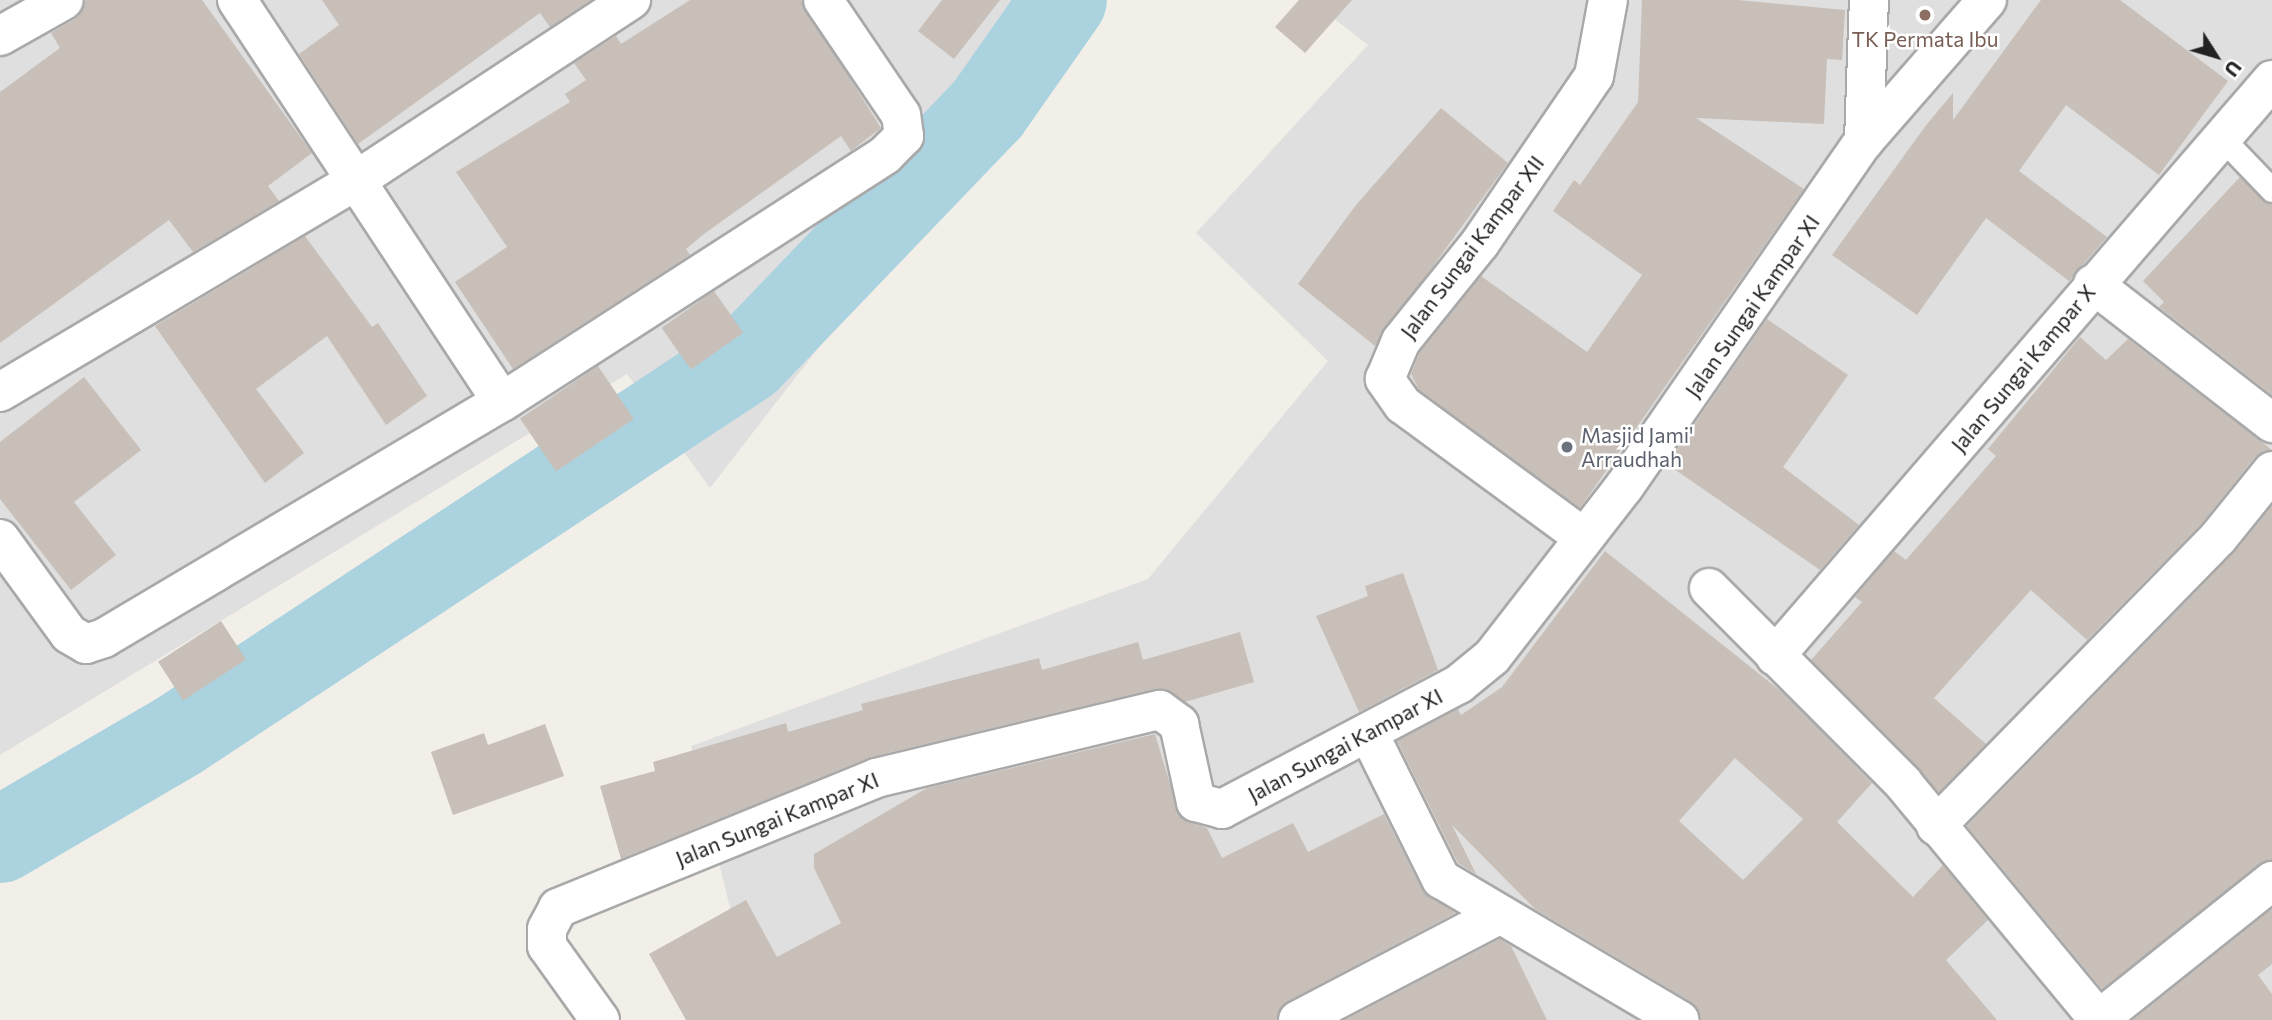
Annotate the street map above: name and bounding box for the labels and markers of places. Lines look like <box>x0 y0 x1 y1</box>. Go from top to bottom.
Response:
marker: TK Permata Ibu <box>1917 7 1933 23</box>
place label: TK Permata Ibu <box>1852 26 1998 52</box>
place label: Masjid Jami' Arraudhah <box>1581 422 1693 472</box>
marker: Masjid Jami' Arraudhah <box>1559 439 1575 455</box>

